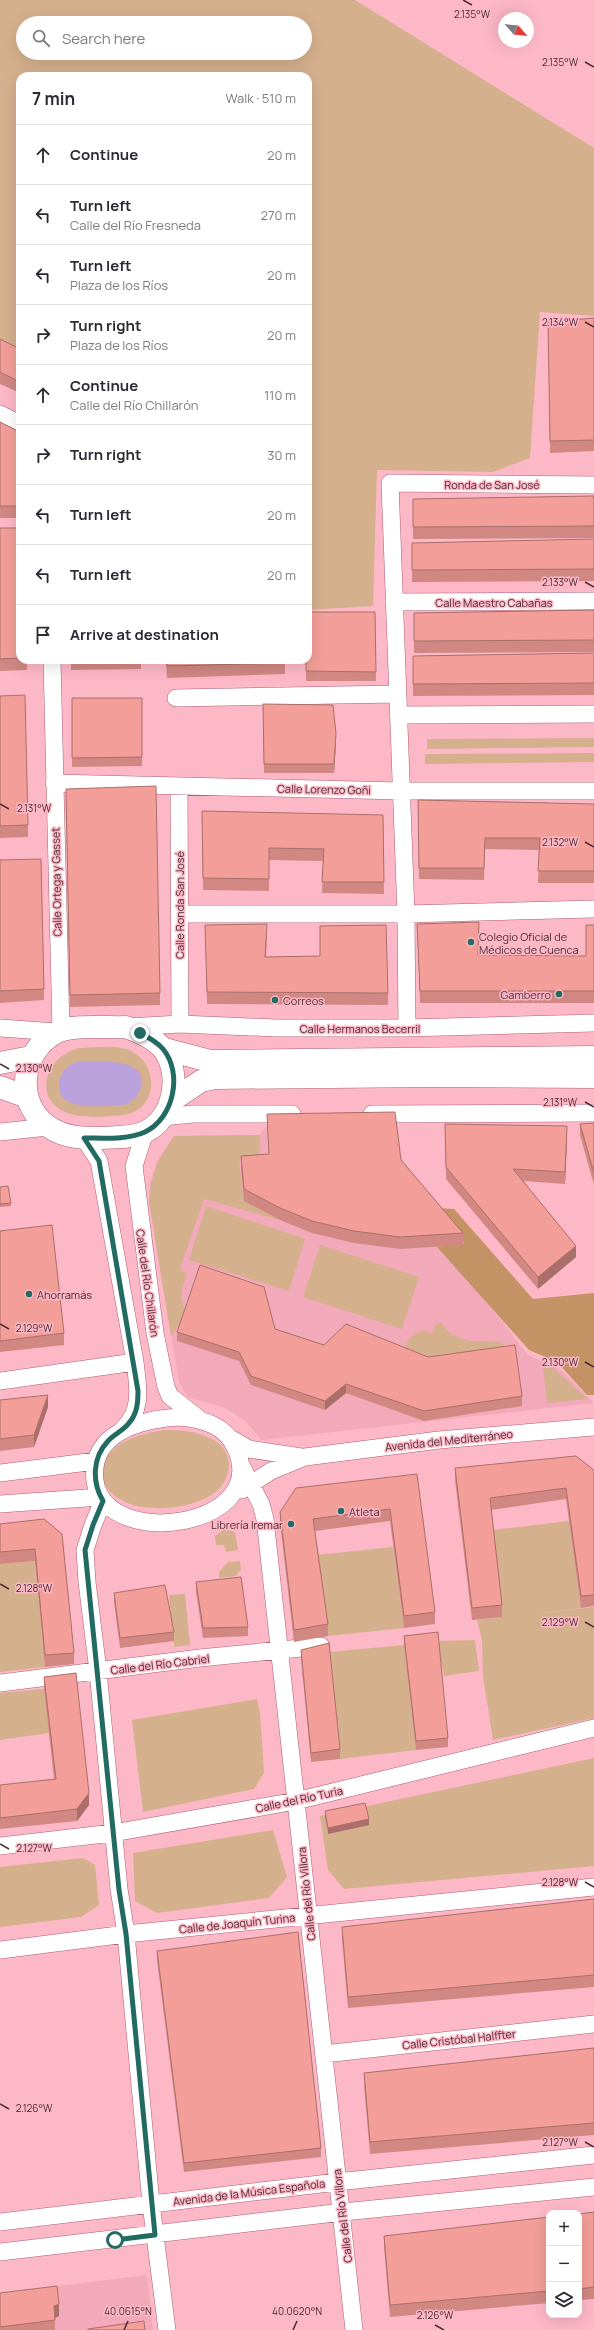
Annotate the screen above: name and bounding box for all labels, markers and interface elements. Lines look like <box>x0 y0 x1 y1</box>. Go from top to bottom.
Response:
text: 2.135°W <box>454 7 491 21</box>
north arrow <box>498 12 534 48</box>
search box <box>16 16 312 60</box>
icon: search <box>30 27 52 49</box>
text: Search here <box>62 28 145 49</box>
text: 2.135°W <box>542 55 579 69</box>
text: 7 min <box>32 87 75 110</box>
text: Walk · 510 m <box>225 89 296 107</box>
icon: ahead <box>32 144 54 166</box>
text: Continue <box>70 144 138 165</box>
text: 20 m <box>267 146 296 164</box>
text: Turn left <box>70 195 132 216</box>
icon: left <box>32 204 54 226</box>
text: 270 m <box>261 206 296 224</box>
text: Calle del Río Fresneda <box>70 216 201 234</box>
text: Turn left <box>70 255 132 276</box>
icon: left <box>32 264 54 286</box>
text: 20 m <box>267 266 296 284</box>
text: Plaza de los Ríos <box>70 276 168 294</box>
text: Turn right <box>70 315 141 336</box>
text: 2.134°W <box>542 315 579 329</box>
icon: right <box>32 324 54 346</box>
text: 20 m <box>267 326 296 344</box>
text: Plaza de los Ríos <box>70 336 168 354</box>
text: Continue <box>70 375 138 396</box>
icon: ahead <box>32 384 54 406</box>
text: 110 m <box>264 386 296 404</box>
text: Calle del Río Chillarón <box>70 396 199 414</box>
icon: right <box>32 444 54 466</box>
text: Turn right <box>70 444 141 465</box>
text: 30 m <box>267 446 296 464</box>
street label: Ronda de San José <box>444 477 540 492</box>
icon: left <box>32 504 54 526</box>
text: Turn left <box>70 504 132 525</box>
text: 20 m <box>267 506 296 524</box>
icon: left <box>32 564 54 586</box>
text: Turn left <box>70 564 132 585</box>
text: 20 m <box>267 566 296 584</box>
text: 2.133°W <box>542 575 579 589</box>
street label: Calle Maestro Cabañas <box>435 595 553 610</box>
icon: arrive <box>32 624 54 646</box>
text: Arrive at destination <box>70 624 219 645</box>
street label: Calle Lorenzo Goñi <box>277 781 371 797</box>
text: 2.131°W <box>17 801 52 815</box>
street label: Calle Ortega y Gasset <box>48 827 64 937</box>
text: 2.132°W <box>542 835 579 849</box>
street label: Calle Ronda San José <box>172 850 187 959</box>
place label: Colegio Oficial de Médicos de Cuenca <box>479 929 579 957</box>
marker: Colegio Oficial de Médicos de Cuenca <box>466 937 476 947</box>
place label: Gamberro <box>501 987 551 1002</box>
marker: Gamberro <box>554 989 564 999</box>
place label: Correos <box>283 993 324 1008</box>
marker: Correos <box>270 995 280 1005</box>
street label: Calle Hermanos Becerril <box>300 1021 420 1036</box>
route end <box>131 1024 149 1042</box>
text: 2.130°W <box>16 1061 53 1075</box>
text: 2.131°W <box>543 1095 578 1109</box>
street label: Calle del Río Chillarón <box>133 1228 163 1338</box>
place label: Ahorramás <box>37 1287 92 1302</box>
marker: Ahorramás <box>24 1289 34 1299</box>
text: 2.129°W <box>16 1321 53 1335</box>
text: 2.130°W <box>542 1355 579 1369</box>
street label: Avenida del Mediterráneo <box>384 1426 514 1454</box>
place label: Atleta <box>349 1504 380 1519</box>
marker: Atleta <box>336 1506 346 1516</box>
place label: Librería Iremar <box>211 1517 283 1532</box>
marker: Librería Iremar <box>286 1519 296 1529</box>
text: 2.128°W <box>16 1581 53 1595</box>
text: 2.129°W <box>542 1615 579 1629</box>
street label: Calle del Río Cabriel <box>110 1650 210 1678</box>
street label: Calle del Río Turia <box>254 1782 344 1816</box>
text: 2.127°W <box>16 1841 52 1855</box>
street label: Calle del Río Villora <box>294 1846 318 1942</box>
text: 2.128°W <box>542 1875 579 1889</box>
street label: Calle de Joaquín Turina <box>178 1909 296 1937</box>
street label: Calle Cristóbal Halffter <box>401 2026 517 2052</box>
text: 2.126°W <box>16 2101 53 2115</box>
text: 2.127°W <box>542 2135 578 2149</box>
street label: Calle del Río Villora <box>329 2168 355 2264</box>
street label: Avenida de la Música Española <box>172 2175 326 2209</box>
map controls <box>546 2210 582 2318</box>
button: + <box>546 2210 582 2246</box>
route start <box>106 2231 124 2249</box>
button: − <box>546 2246 582 2282</box>
button: layers <box>546 2282 582 2318</box>
text: 40.0615°N <box>104 2304 152 2318</box>
text: 40.0620°N <box>272 2304 322 2318</box>
text: 2.126°W <box>417 2308 454 2322</box>

